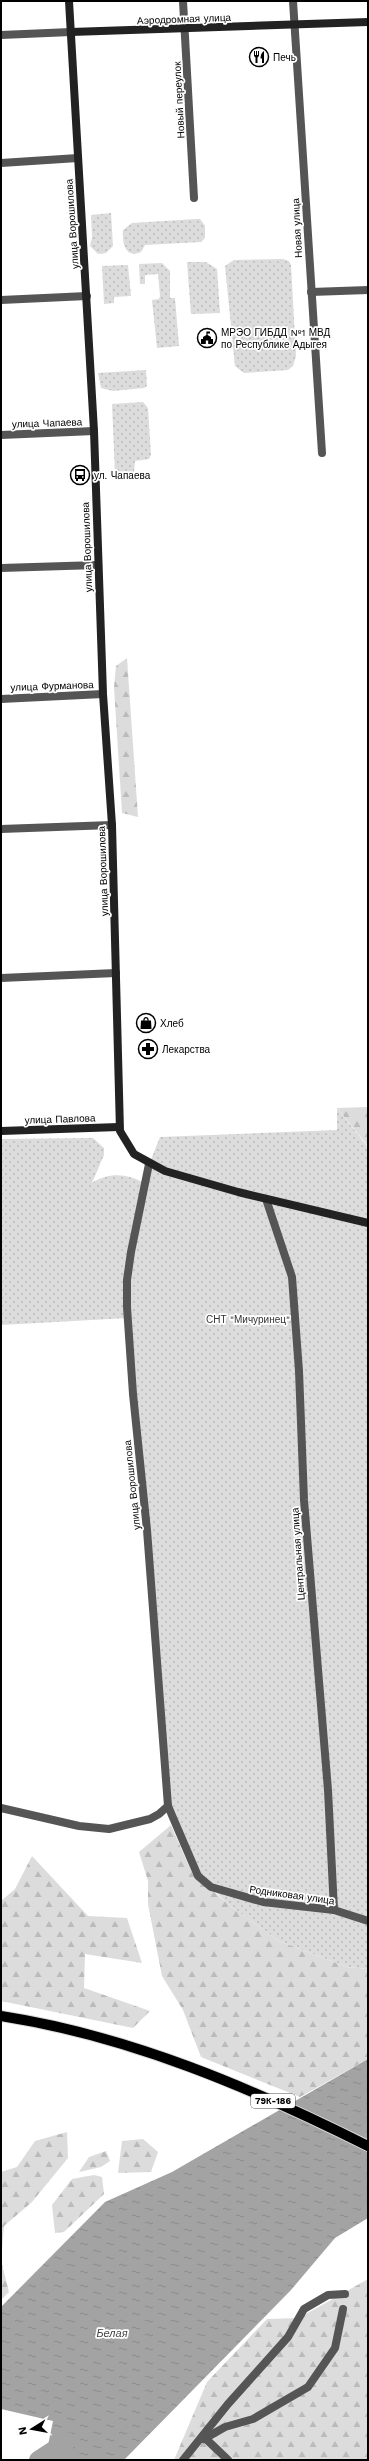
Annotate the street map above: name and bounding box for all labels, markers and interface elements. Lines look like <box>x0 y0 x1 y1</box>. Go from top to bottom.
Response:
street label: Аэродромная улица <box>137 12 232 26</box>
restaurant icon: Печь <box>248 46 270 68</box>
place label: Печь <box>273 52 296 63</box>
street label: Новый переулок <box>171 61 187 139</box>
street label: улица Ворошилова <box>63 178 81 269</box>
street label: Новая улица <box>290 197 304 258</box>
public building icon: МРЭО ГИБДД №1 МВД по Республике Адыгея <box>196 327 218 349</box>
place label: МРЭО ГИБДД №1 МВД по Республике Адыгея <box>221 327 331 350</box>
street label: улица Чапаева <box>12 416 83 430</box>
bus stop icon: ул. Чапаева <box>69 464 91 486</box>
place label: ул. Чапаева <box>94 470 151 481</box>
street label: улица Ворошилова <box>80 501 94 592</box>
street label: улица Фурманова <box>10 679 94 693</box>
street label: улица Ворошилова <box>96 825 110 916</box>
shop icon: Хлеб <box>135 1012 157 1034</box>
place label: Хлеб <box>160 1018 184 1029</box>
pharmacy icon: Лекарства <box>137 1038 159 1060</box>
place label: Лекарства <box>162 1044 211 1055</box>
street label: улица Павлова <box>24 1112 96 1126</box>
park label: СНТ "Мичуринец" <box>206 1314 290 1325</box>
street label: улица Ворошилова <box>122 1439 142 1530</box>
street label: Центральная улица <box>289 1507 307 1601</box>
street label: Родниковая улица <box>249 1884 336 1906</box>
road number: 79К-186 <box>251 2094 295 2108</box>
water label: Белая <box>96 2327 128 2340</box>
north arrow <box>12 2409 52 2449</box>
text: N <box>16 2426 30 2436</box>

